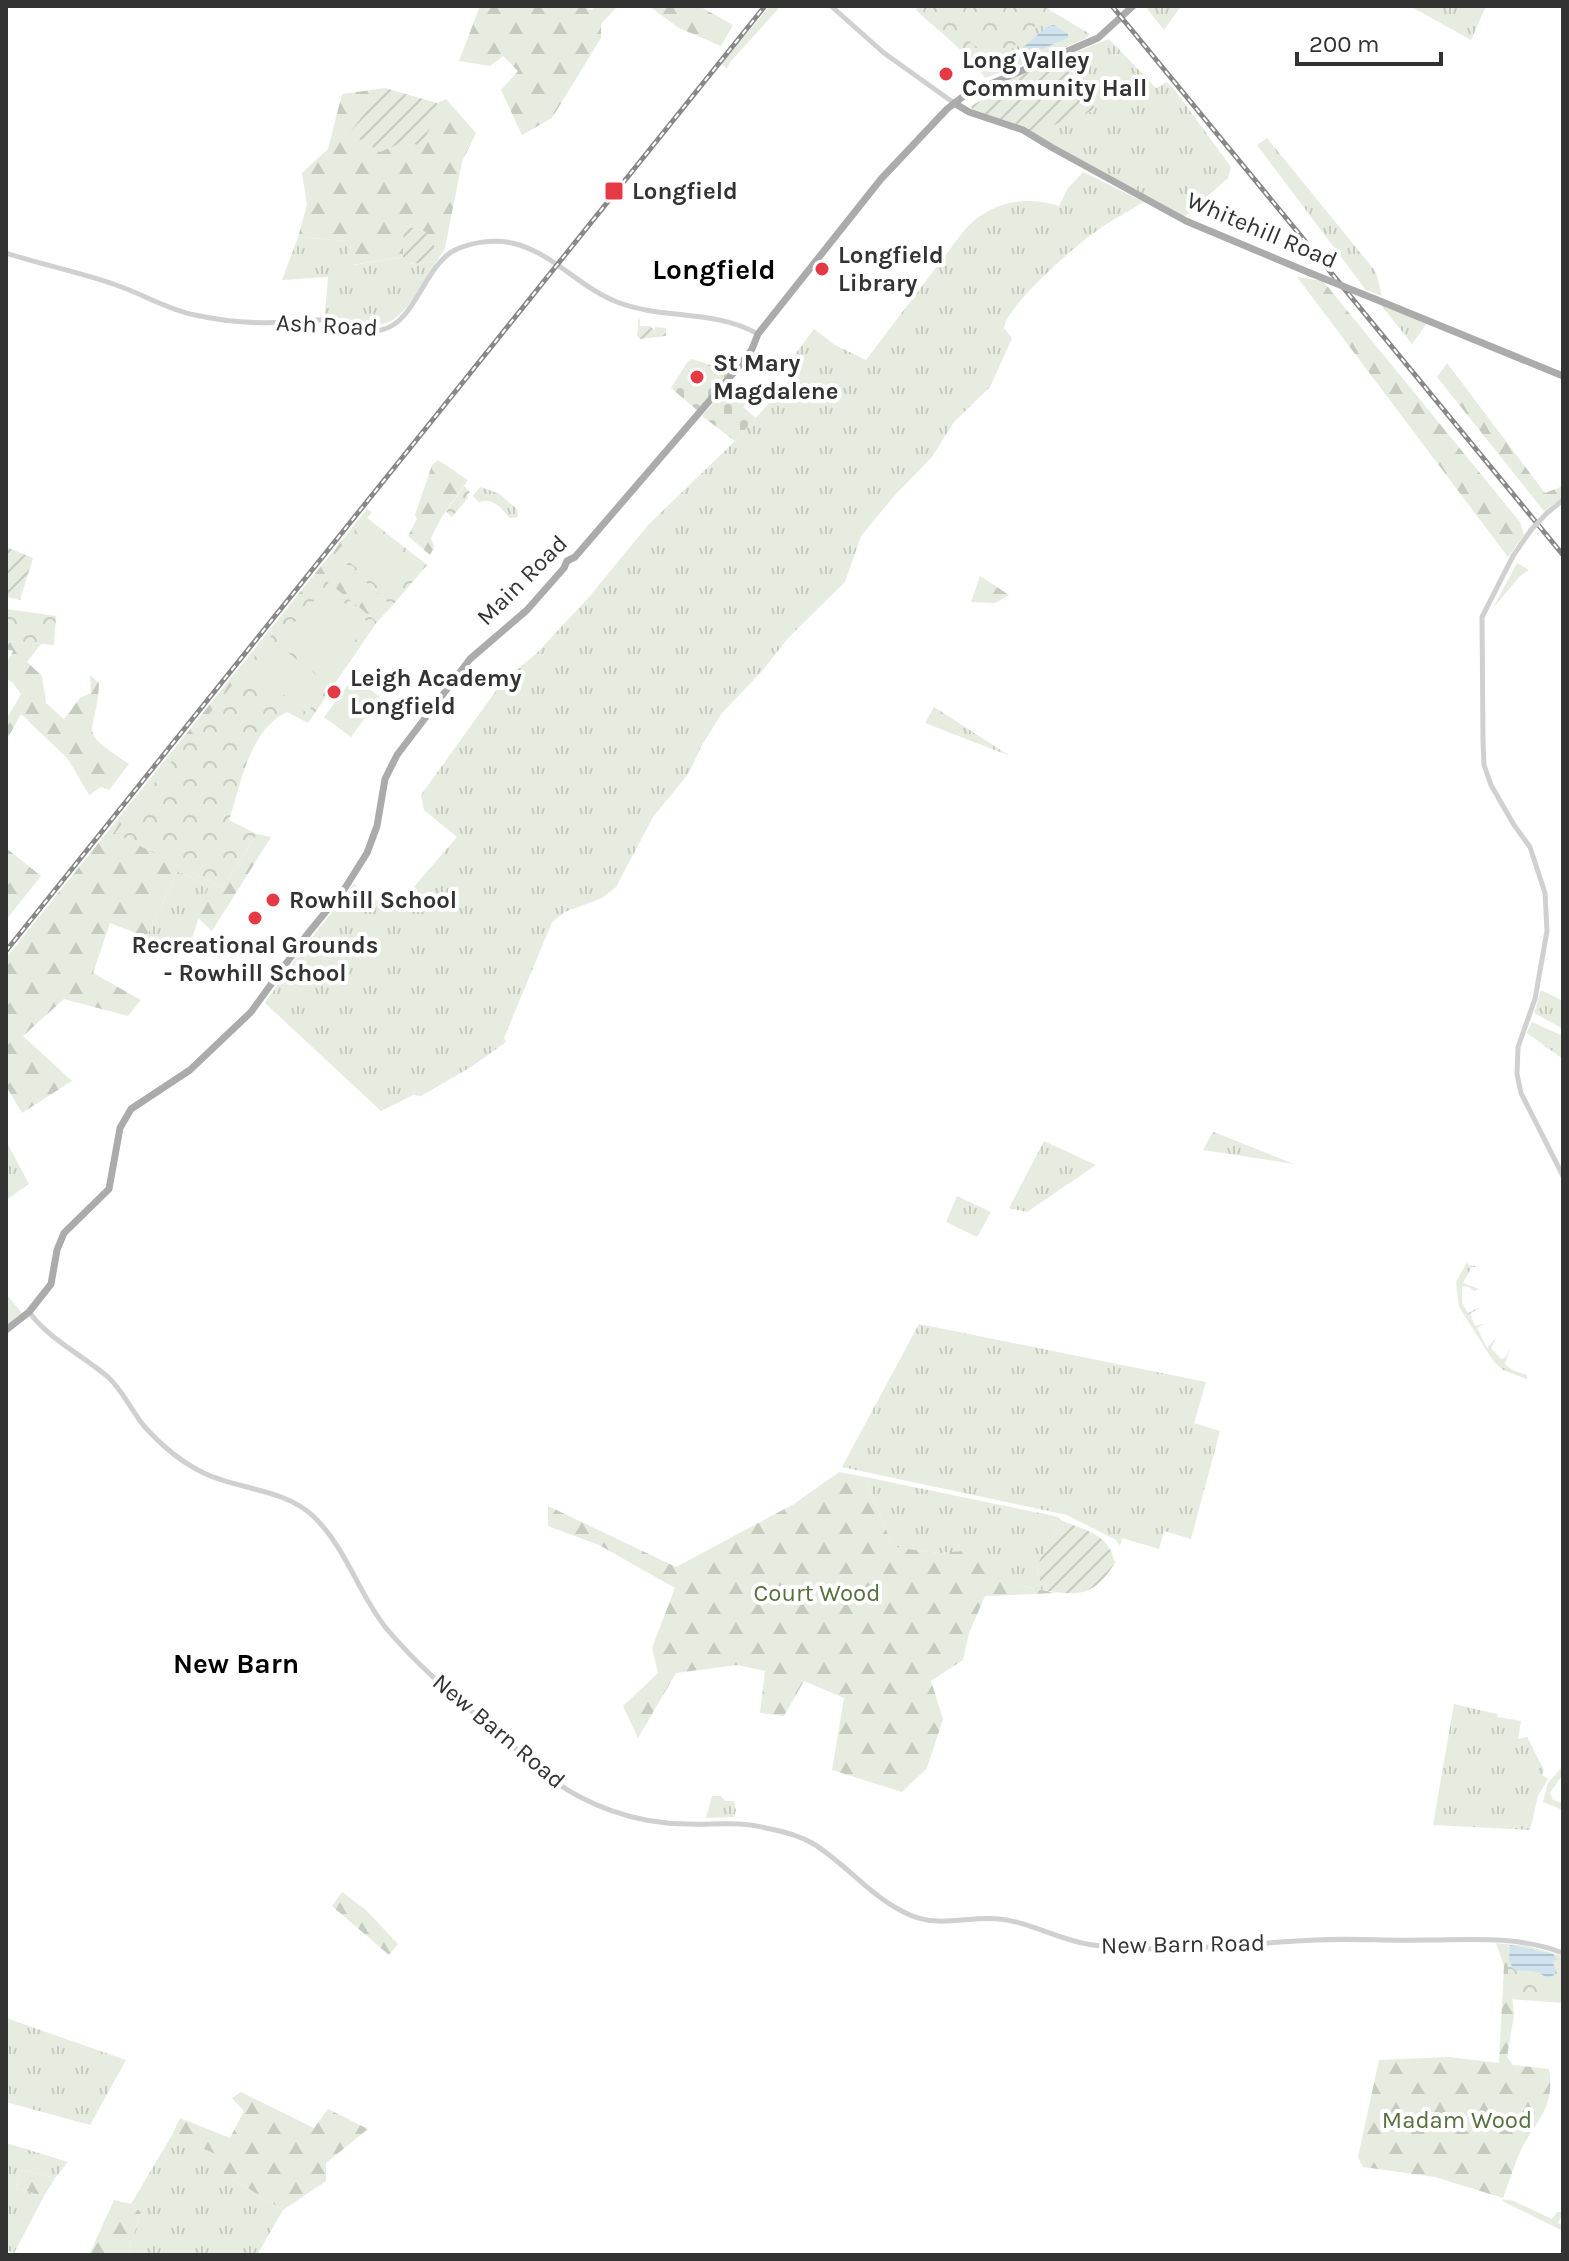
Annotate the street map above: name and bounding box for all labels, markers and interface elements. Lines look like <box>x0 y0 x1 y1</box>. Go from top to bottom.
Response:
scale bar <box>1297 16 1441 66</box>
text: 200 m <box>1309 30 1380 58</box>
place label: Long Valley Community Hall <box>962 46 1147 102</box>
marker: Long Valley Community Hall <box>937 65 955 83</box>
place label: Longfield <box>632 177 738 205</box>
marker: Longfield <box>603 180 625 202</box>
street label: Whitehill Road <box>1183 186 1341 274</box>
place label: Longfield Library <box>838 241 944 297</box>
district label: Longfield <box>652 253 776 286</box>
marker: Longfield Library <box>813 260 831 278</box>
street label: Ash Road <box>275 308 379 342</box>
place label: St Mary Magdalene <box>713 349 838 405</box>
marker: St Mary Magdalene <box>688 368 706 386</box>
street label: Main Road <box>471 529 573 631</box>
place label: Leigh Academy Longfield <box>350 664 522 720</box>
marker: Leigh Academy Longfield <box>325 683 343 701</box>
place label: Rowhill School <box>289 886 457 914</box>
marker: Rowhill School <box>264 891 282 909</box>
marker: Recreational Grounds - Rowhill School <box>246 909 264 927</box>
place label: Recreational Grounds - Rowhill School <box>132 931 379 987</box>
park label: Court Wood <box>754 1579 880 1607</box>
district label: New Barn <box>173 1647 299 1680</box>
street label: New Barn Road <box>427 1668 571 1794</box>
street label: New Barn Road <box>1101 1929 1265 1959</box>
park label: Madam Wood <box>1382 2106 1532 2134</box>

